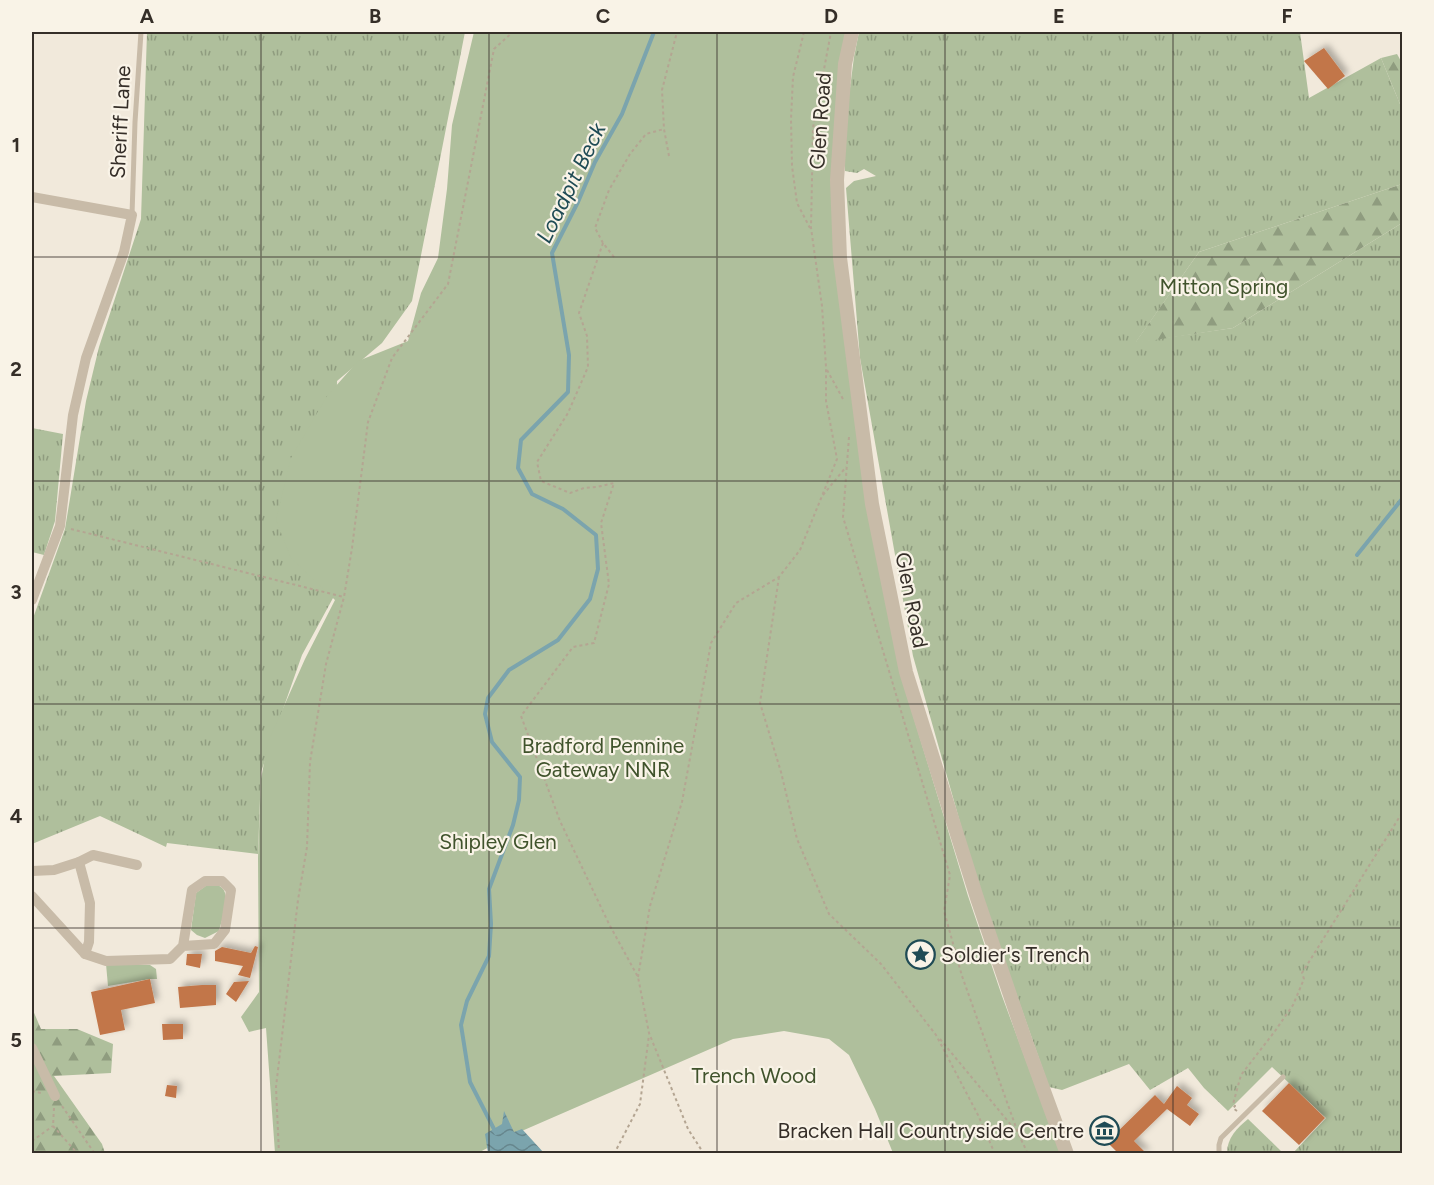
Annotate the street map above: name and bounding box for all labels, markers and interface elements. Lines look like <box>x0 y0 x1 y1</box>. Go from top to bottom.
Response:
text: A <box>140 4 155 28</box>
text: B <box>369 4 381 28</box>
text: C <box>596 4 610 28</box>
text: D <box>824 4 838 28</box>
text: E <box>1053 4 1065 28</box>
text: F <box>1281 4 1293 28</box>
street label: Sheriff Lane <box>105 65 135 179</box>
street label: Glen Road <box>804 72 836 170</box>
water label: Loadpit Beck <box>530 117 612 247</box>
text: 1 <box>12 133 20 157</box>
park label: Mitton Spring <box>1160 274 1288 299</box>
text: 2 <box>10 357 22 381</box>
street label: Glen Road <box>890 550 934 650</box>
text: 3 <box>10 580 22 604</box>
park label: Bradford Pennine Gateway NNR <box>522 733 684 782</box>
text: 4 <box>10 804 23 828</box>
park label: Shipley Glen <box>439 829 557 854</box>
place icon: Soldier's Trench <box>904 938 936 970</box>
place label: Soldier's Trench <box>941 942 1090 967</box>
text: 5 <box>10 1028 22 1052</box>
park label: Trench Wood <box>691 1063 817 1088</box>
museum icon: Bracken Hall Countryside Centre <box>1089 1114 1121 1146</box>
place label: Bracken Hall Countryside Centre <box>777 1118 1084 1143</box>

